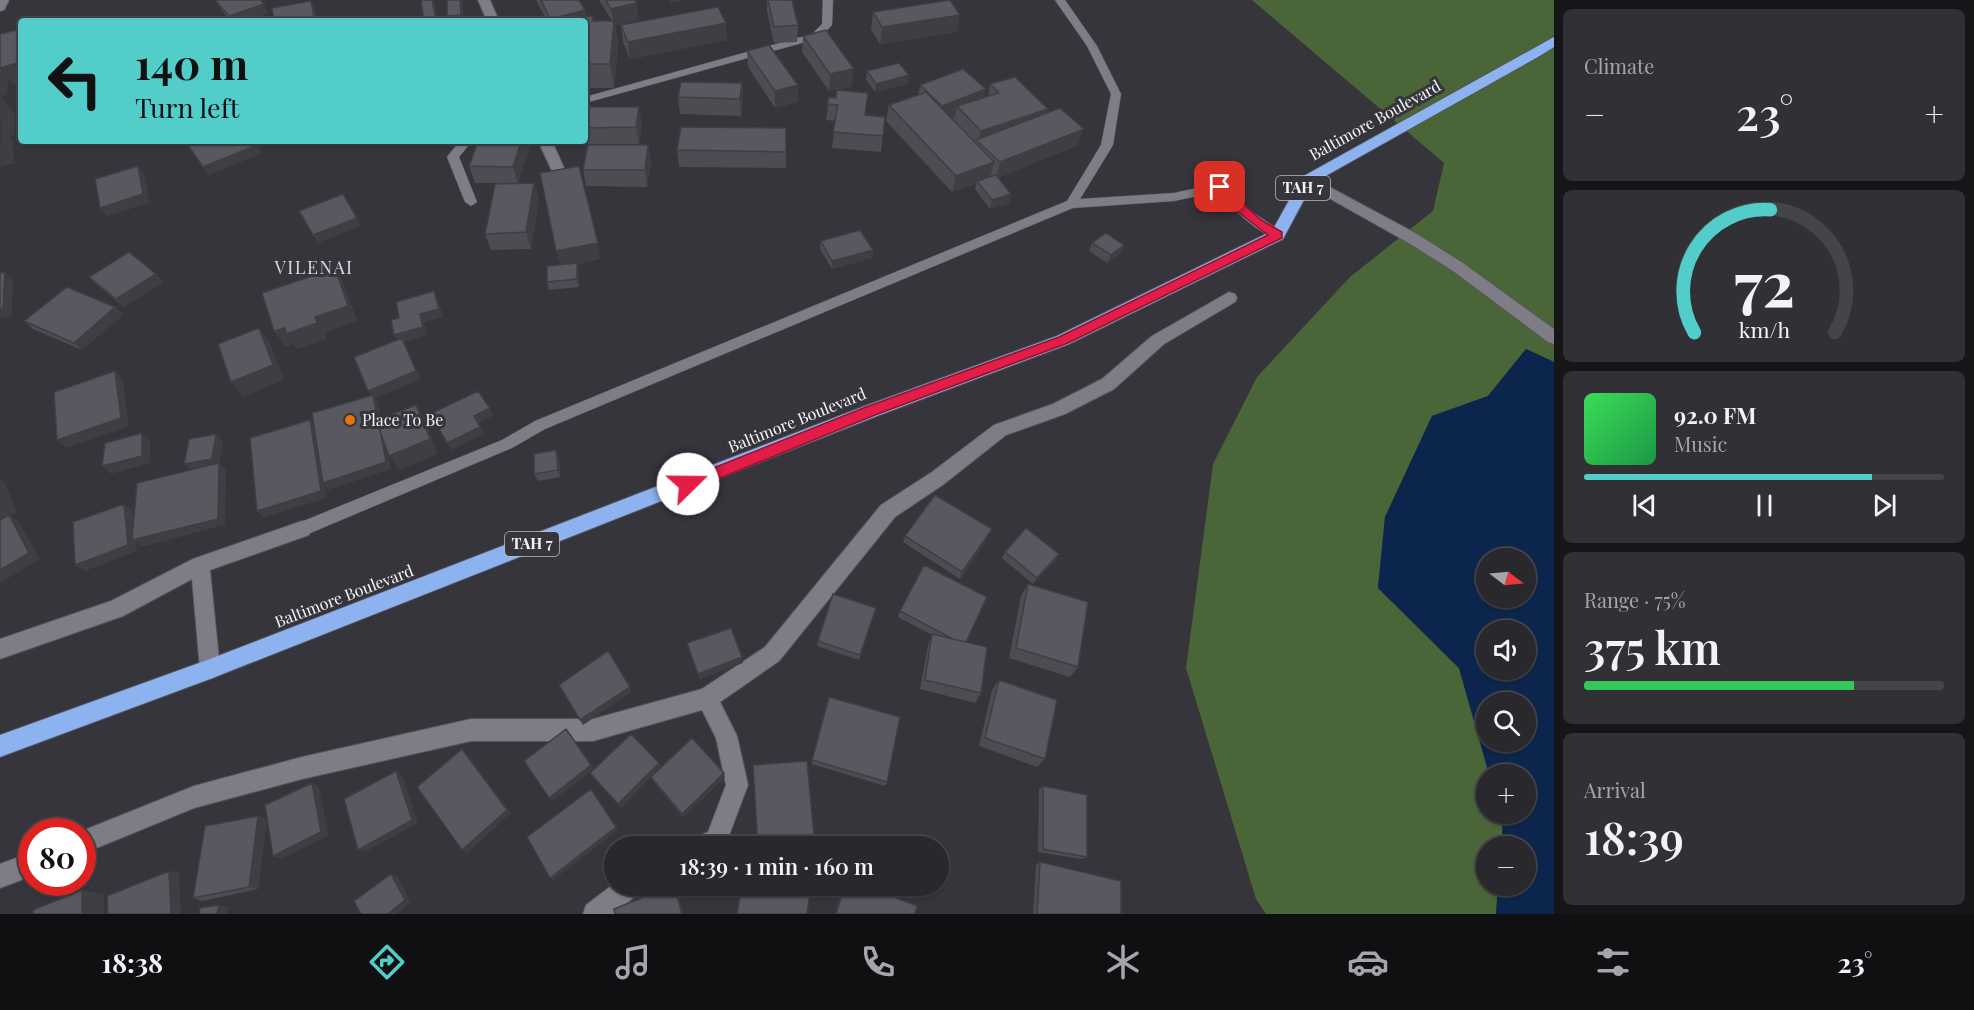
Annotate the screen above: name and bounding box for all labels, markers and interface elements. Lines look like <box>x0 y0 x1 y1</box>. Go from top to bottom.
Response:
text: 140 m <box>135 35 248 91</box>
icon: left <box>36 42 114 120</box>
text: Climate <box>1584 52 1654 79</box>
street label: Baltimore Boulevard <box>1305 75 1444 164</box>
text: 23° <box>1736 82 1794 142</box>
text: Turn left <box>135 89 239 125</box>
text: − <box>1584 91 1605 135</box>
text: + <box>1925 91 1944 135</box>
pin <box>1194 161 1245 212</box>
icon: arrive <box>1203 170 1236 203</box>
road number: TAH 7 <box>1276 176 1330 200</box>
text: 72 <box>1733 239 1795 323</box>
district label: VILENAI <box>273 255 354 279</box>
text: km/h <box>1738 315 1790 343</box>
street label: Baltimore Boulevard <box>725 382 869 457</box>
text: 92.0 FM <box>1674 400 1756 430</box>
place label: Place To Be <box>362 409 443 430</box>
marker: Place To Be <box>343 413 357 427</box>
text: Music <box>1674 430 1727 457</box>
position arrow <box>656 452 720 516</box>
icon: previous <box>1628 489 1661 522</box>
icon: pause <box>1748 489 1781 522</box>
icon: next <box>1868 489 1901 522</box>
road number: TAH 7 <box>505 532 559 556</box>
north arrow <box>1476 548 1536 608</box>
map controls <box>1476 548 1536 896</box>
street label: Baltimore Boulevard <box>271 559 416 632</box>
text: Range · 75% <box>1584 586 1686 613</box>
text: 375 km <box>1584 616 1721 676</box>
button: sound <box>1476 620 1536 680</box>
button: search <box>1476 692 1536 752</box>
button: + <box>1476 764 1536 824</box>
text: Arrival <box>1584 776 1646 803</box>
text: 18:39 <box>1584 806 1684 866</box>
speed limit sign: 80 <box>18 818 96 896</box>
button: − <box>1476 836 1536 896</box>
text: 18:39 · 1 min · 160 m <box>679 851 874 881</box>
icon: directions <box>366 941 408 983</box>
icon: music <box>612 941 654 983</box>
icon: phone <box>857 941 899 983</box>
icon: climate <box>1102 941 1144 983</box>
icon: car <box>1347 941 1389 983</box>
icon: filters <box>1592 941 1634 983</box>
text: 18:38 <box>102 944 163 980</box>
text: 23° <box>1837 944 1872 980</box>

